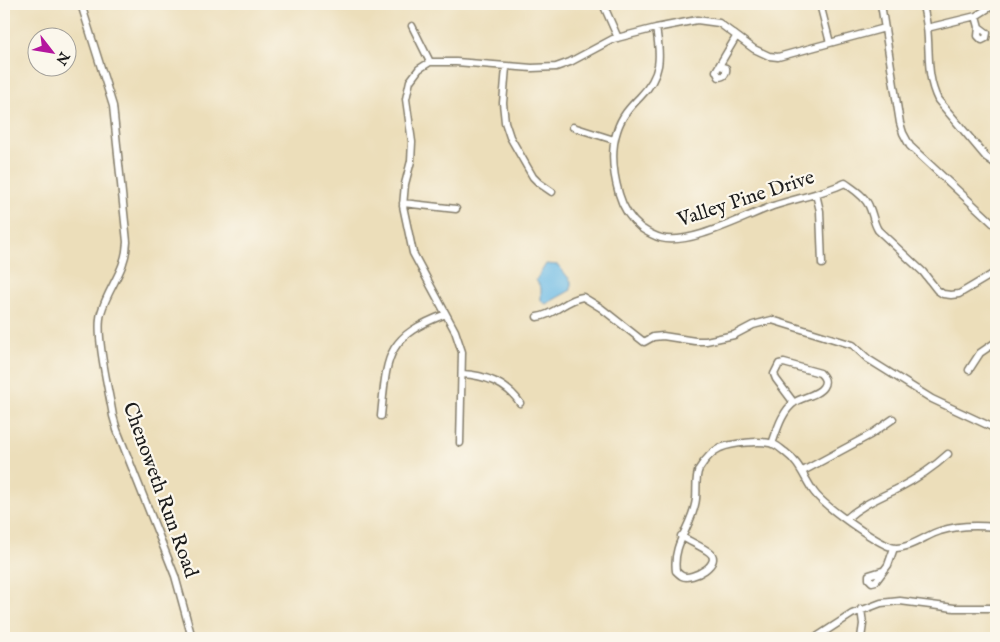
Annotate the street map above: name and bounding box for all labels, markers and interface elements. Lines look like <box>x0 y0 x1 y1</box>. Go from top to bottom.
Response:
north arrow <box>28 28 78 78</box>
text: N <box>51 47 74 68</box>
street label: Valley Pine Drive <box>673 165 818 233</box>
street label: Chenoweth Run Road <box>117 399 204 582</box>

